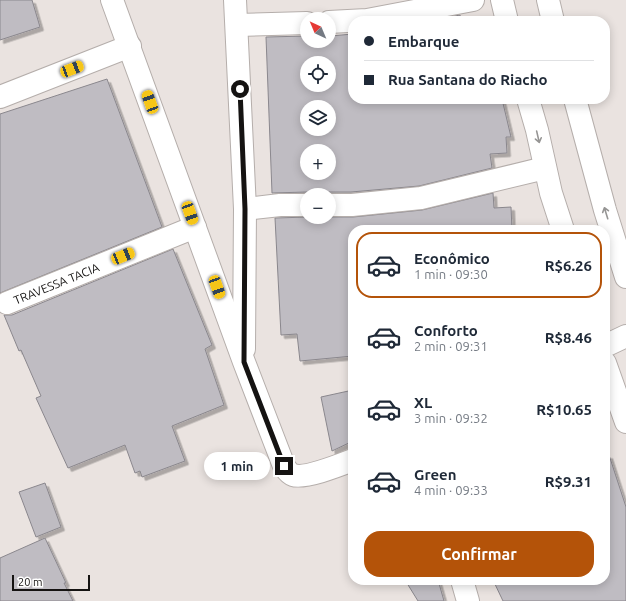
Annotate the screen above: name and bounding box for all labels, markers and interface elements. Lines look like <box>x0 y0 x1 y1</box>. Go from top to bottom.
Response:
north arrow <box>300 12 336 48</box>
map controls <box>300 12 336 224</box>
text: Embarque <box>388 33 459 50</box>
button: locate <box>300 56 336 92</box>
car <box>59 59 85 79</box>
text: Rua Santana do Riacho <box>388 71 548 88</box>
route start <box>231 80 249 98</box>
car <box>140 89 160 115</box>
button: layers <box>300 100 336 136</box>
one-way arrow <box>535 130 543 143</box>
button: + <box>300 144 336 180</box>
button: − <box>300 188 336 224</box>
car <box>180 200 200 226</box>
one-way arrow <box>602 207 609 220</box>
car <box>110 246 136 266</box>
icon: car <box>366 247 402 283</box>
text: Econômico <box>414 250 490 267</box>
text: R$6.26 <box>545 257 592 274</box>
street label: TRAVESSA TACIA <box>11 260 101 306</box>
text: 1 min · 09:30 <box>414 267 488 281</box>
car <box>207 274 227 300</box>
icon: car <box>366 319 402 355</box>
text: Conforto <box>414 322 478 339</box>
text: R$8.46 <box>545 329 592 346</box>
text: 2 min · 09:31 <box>414 339 488 353</box>
icon: car <box>366 391 402 427</box>
text: XL <box>414 394 432 411</box>
text: R$10.65 <box>536 401 592 418</box>
text: 3 min · 09:32 <box>414 411 488 425</box>
callout: 1 min <box>204 452 270 480</box>
route end <box>275 457 293 475</box>
text: 1 min <box>221 459 253 473</box>
icon: car <box>366 463 402 499</box>
text: Green <box>414 466 456 483</box>
text: R$9.31 <box>545 473 592 490</box>
text: 4 min · 09:33 <box>414 483 488 497</box>
button: Confirmar <box>364 531 594 577</box>
scale bar <box>12 573 90 592</box>
text: 20 m <box>18 576 42 588</box>

